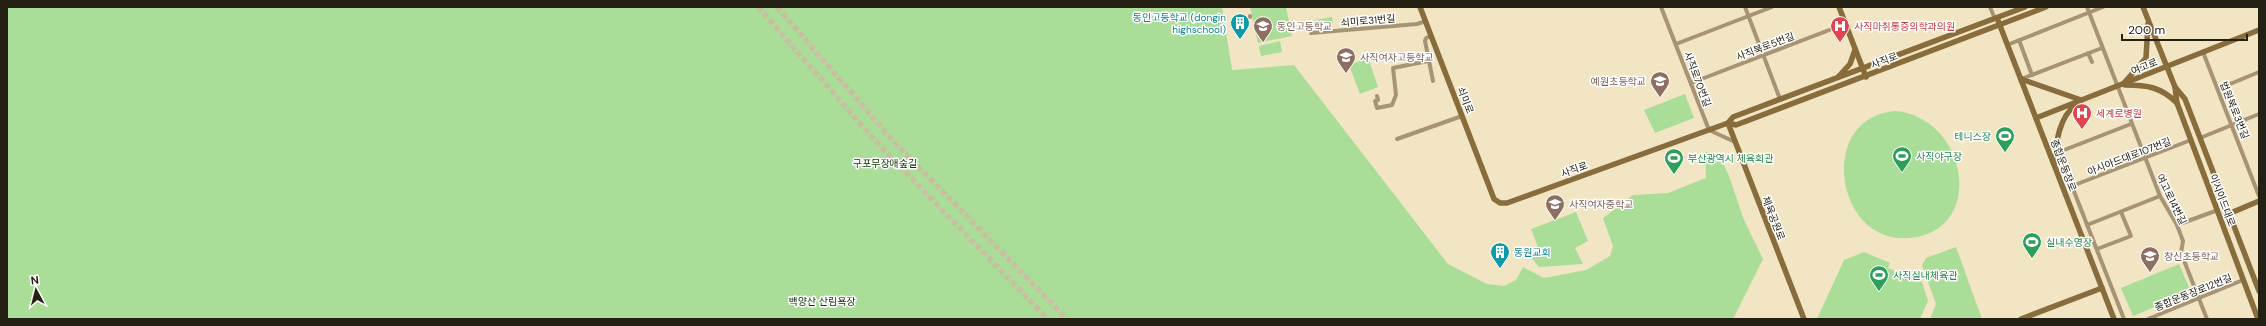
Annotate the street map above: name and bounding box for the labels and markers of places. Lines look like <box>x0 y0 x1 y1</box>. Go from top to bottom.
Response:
place label: 동인고등학교 (dongin highschool) <box>1133 11 1226 36</box>
building icon: 동인고등학교 (dongin highschool) <box>1229 12 1251 40</box>
school or university icon: 동인고등학교 <box>1252 15 1274 43</box>
hospital icon: 사직마취통증의학과의원 <box>1829 15 1851 43</box>
place label: 동인고등학교 <box>1277 20 1332 33</box>
place label: 사직마취통증의학과의원 <box>1854 20 1955 33</box>
school or university icon: 사직여자고등학교 <box>1335 46 1357 74</box>
place label: 사직여자고등학교 <box>1360 51 1434 64</box>
school or university icon: 예원초등학교 <box>1649 70 1671 98</box>
place label: 예원초등학교 <box>1591 75 1646 88</box>
hospital icon: 세계로병원 <box>2071 102 2093 130</box>
place label: 세계로병원 <box>2096 107 2142 120</box>
sports icon: 테니스장 <box>1994 125 2016 153</box>
place label: 테니스장 <box>1954 130 1991 143</box>
sports icon: 사직야구장 <box>1891 145 1913 173</box>
sports icon: 부산광역시 체육회관 <box>1663 147 1685 175</box>
place label: 사직야구장 <box>1916 150 1962 163</box>
place label: 부산광역시 체육회관 <box>1688 152 1774 165</box>
school or university icon: 사직여자중학교 <box>1544 193 1566 221</box>
place label: 사직여자중학교 <box>1569 198 1633 211</box>
sports icon: 실내수영장 <box>2021 231 2043 259</box>
place label: 실내수영장 <box>2046 236 2092 249</box>
building icon: 동원교회 <box>1489 241 1511 269</box>
school or university icon: 창신초등학교 <box>2139 245 2161 273</box>
place label: 동원교회 <box>1514 246 1551 259</box>
place label: 창신초등학교 <box>2164 250 2219 263</box>
sports icon: 사직실내체육관 <box>1868 264 1890 292</box>
place label: 사직실내체육관 <box>1893 269 1958 282</box>

